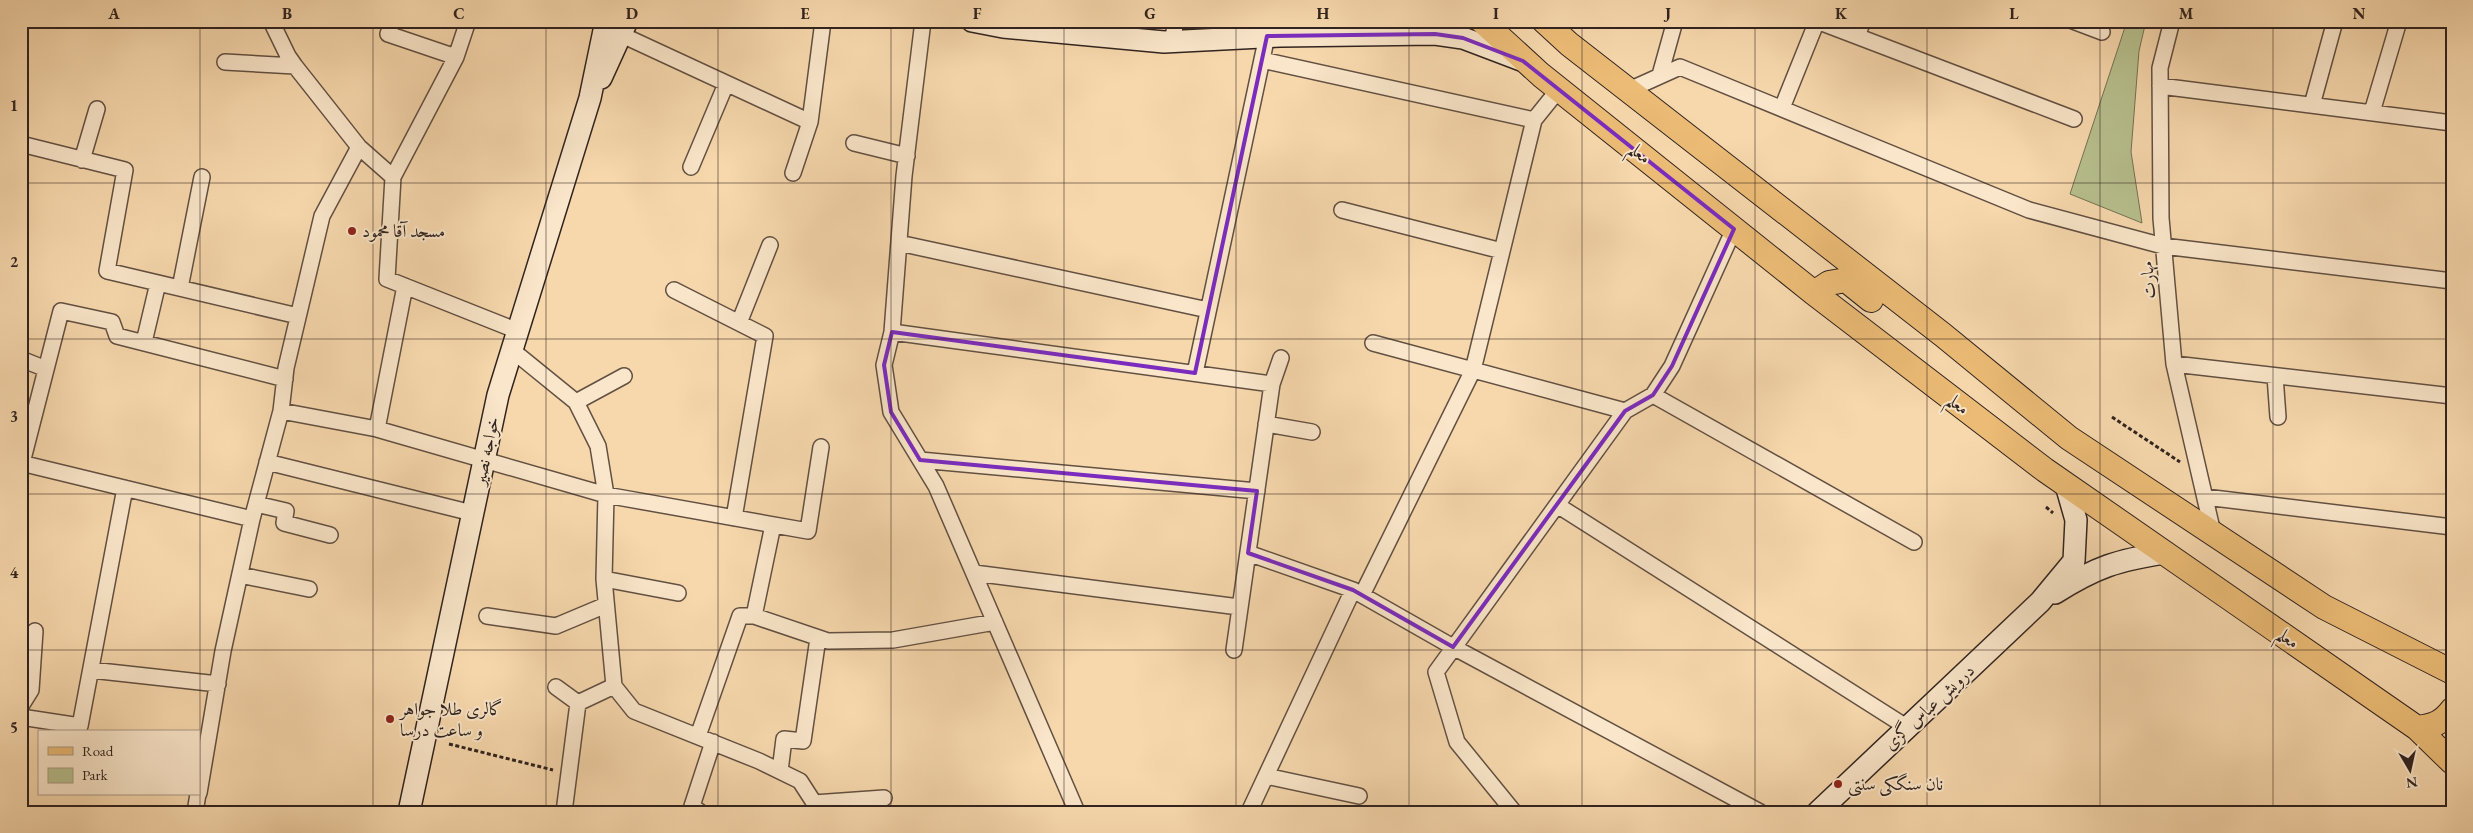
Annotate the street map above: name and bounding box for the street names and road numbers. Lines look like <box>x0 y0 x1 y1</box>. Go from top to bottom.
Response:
street label: معلم <box>1620 137 1656 174</box>
street label: مهارت <box>2134 260 2162 300</box>
street label: معلم <box>1938 388 1974 425</box>
street label: خواجه نصیر <box>467 414 504 489</box>
street label: معلم <box>2269 622 2304 659</box>
street label: درویش عباس گزی <box>1878 659 1980 755</box>

